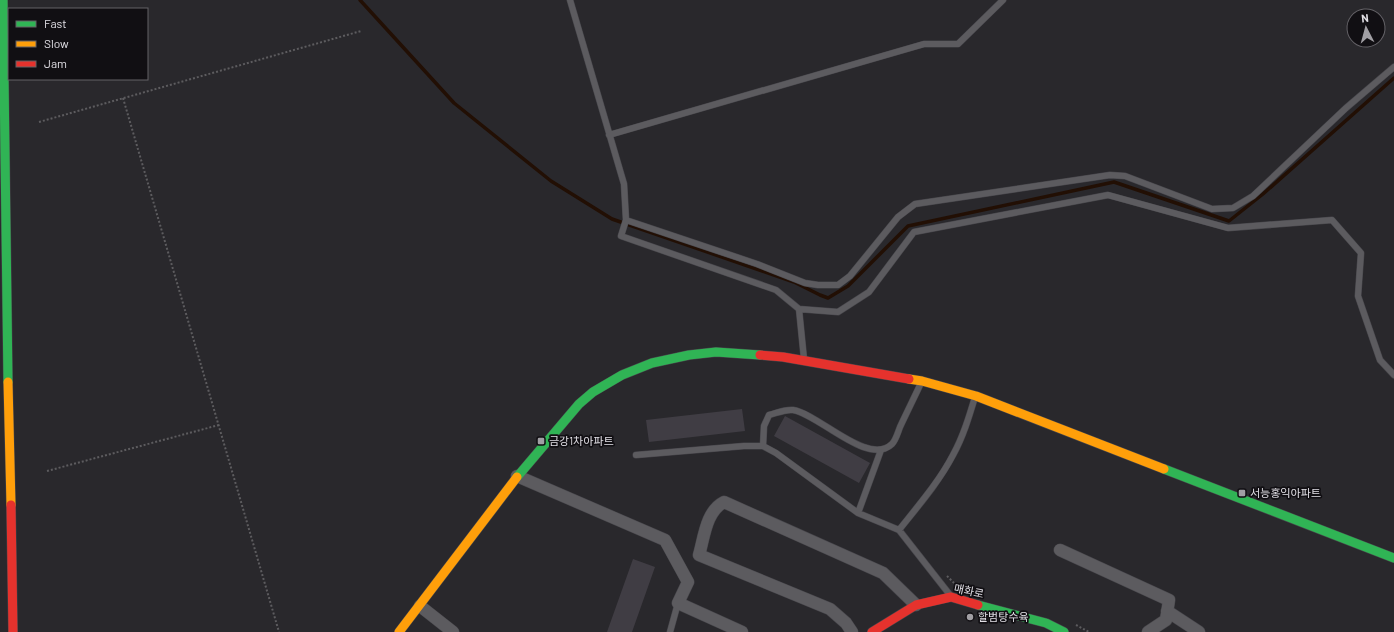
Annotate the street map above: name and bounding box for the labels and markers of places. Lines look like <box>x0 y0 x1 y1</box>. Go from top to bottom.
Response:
place label: 금강1차아파트 <box>549 434 614 447</box>
marker: 금강1차아파트 <box>536 436 546 446</box>
place label: 서능홍익아파트 <box>1250 486 1321 499</box>
marker: 서능홍익아파트 <box>1237 488 1247 498</box>
place label: 할범탕수육 <box>978 610 1029 623</box>
marker: 할범탕수육 <box>965 612 975 622</box>

